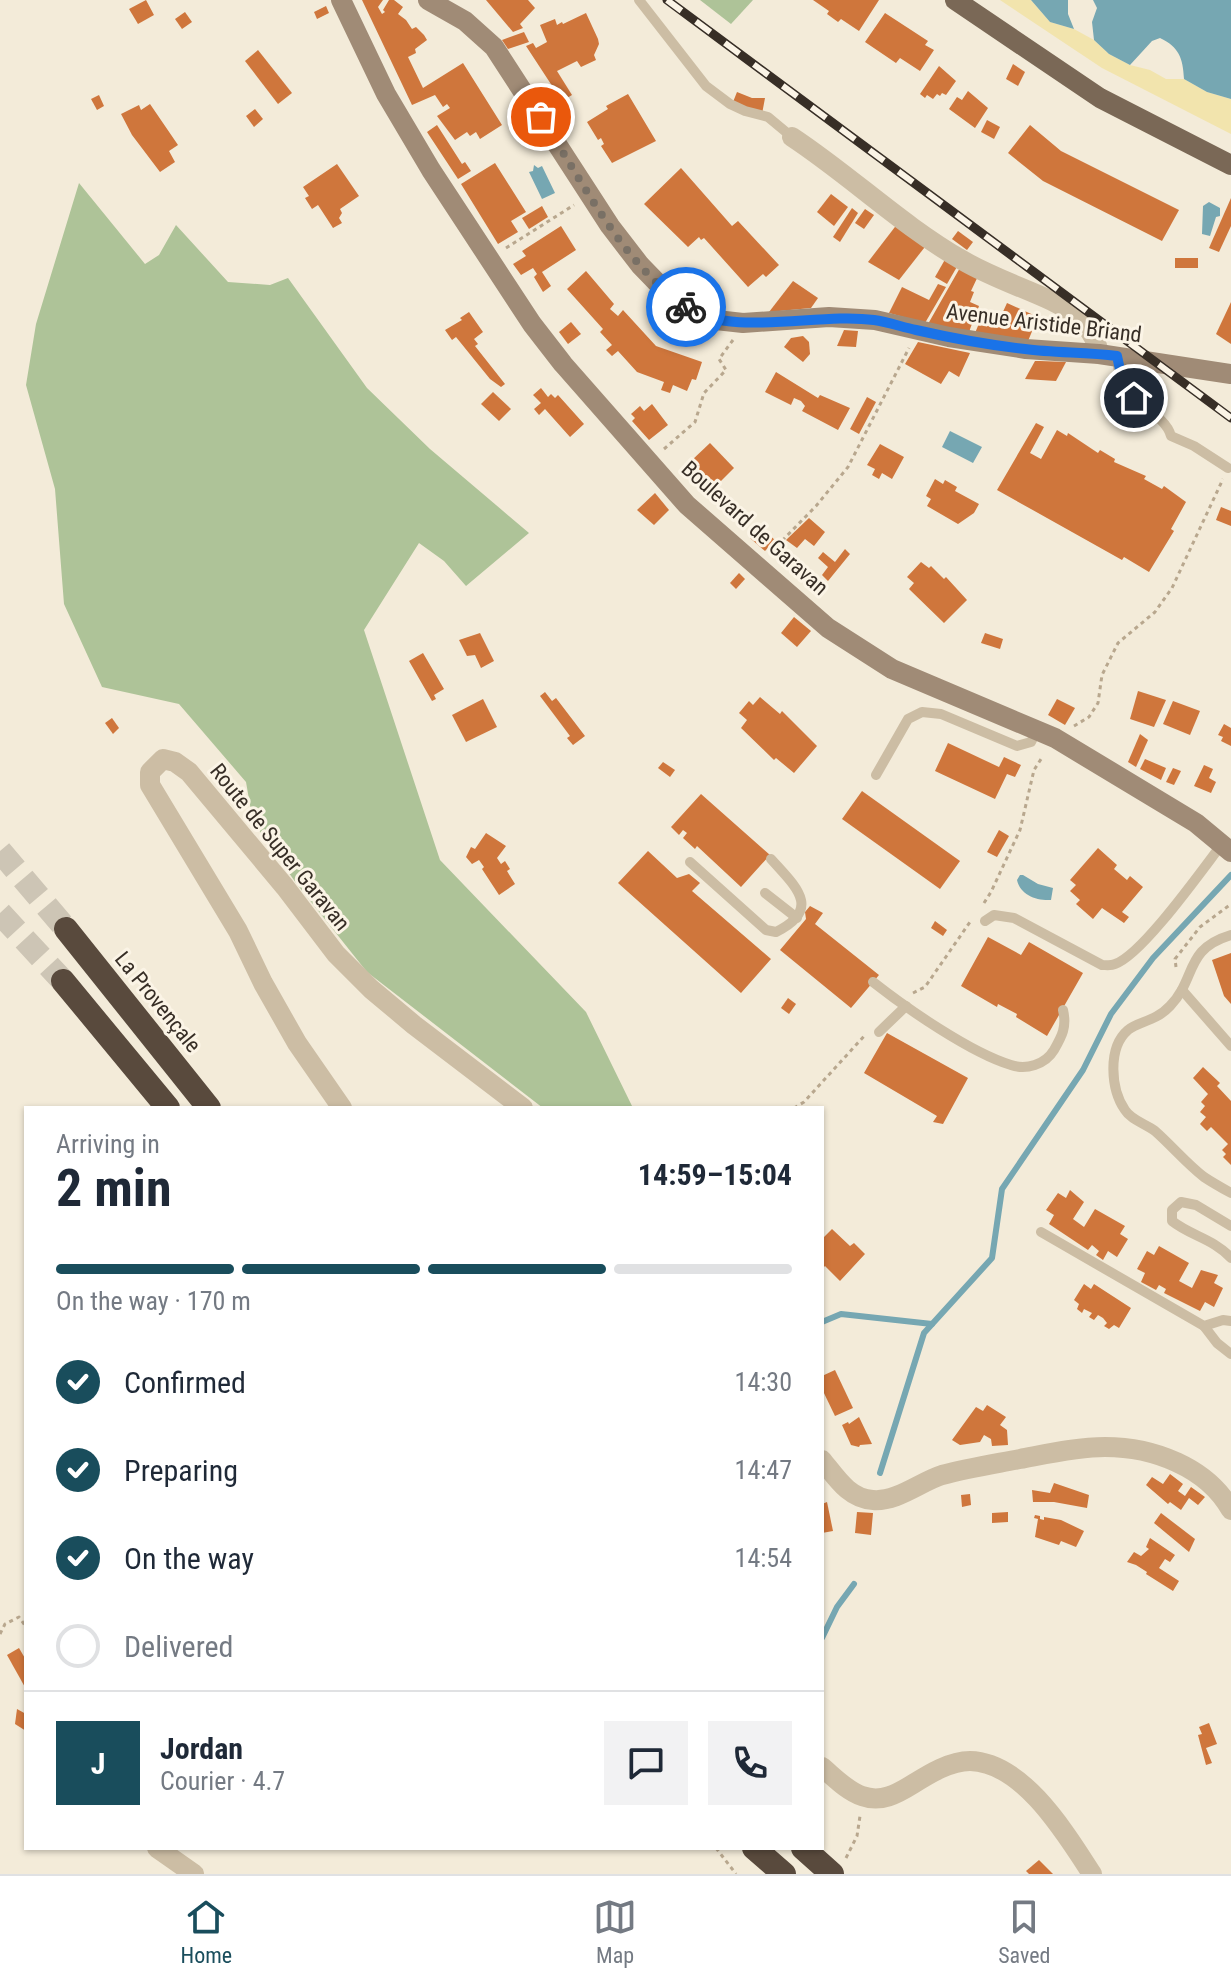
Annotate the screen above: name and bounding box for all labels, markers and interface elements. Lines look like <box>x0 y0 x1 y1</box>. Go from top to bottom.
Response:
pin <box>507 83 575 151</box>
icon: bag <box>519 95 563 139</box>
courier <box>646 267 726 347</box>
icon: bike <box>664 285 708 329</box>
street label: Avenue Aristide Briand <box>945 299 1143 347</box>
pin <box>1100 364 1168 432</box>
icon: home <box>1112 376 1156 420</box>
street label: Boulevard de Garavan <box>677 456 833 600</box>
street label: Route de Super Garavan <box>205 759 355 935</box>
street label: La Provençale <box>110 947 206 1057</box>
text: Arriving in <box>56 1129 160 1159</box>
text: 14:59–15:04 <box>638 1157 792 1192</box>
text: 2 min <box>56 1158 172 1219</box>
text: On the way · 170 m <box>56 1286 251 1316</box>
icon: check <box>56 1360 100 1404</box>
text: Confirmed <box>124 1365 246 1400</box>
text: 14:30 <box>735 1367 792 1397</box>
icon: check <box>56 1448 100 1492</box>
text: Preparing <box>124 1453 238 1488</box>
text: 14:47 <box>735 1455 792 1485</box>
icon: check <box>56 1536 100 1580</box>
text: On the way <box>124 1541 254 1576</box>
text: 14:54 <box>735 1543 792 1573</box>
text: Delivered <box>124 1629 233 1664</box>
button: chat <box>604 1721 688 1805</box>
button: phone <box>708 1721 792 1805</box>
text: Jordan <box>160 1731 243 1766</box>
text: J <box>91 1746 105 1781</box>
text: Courier · 4.7 <box>160 1766 285 1796</box>
tab: Home <box>181 1895 232 1968</box>
tab: Map <box>593 1895 637 1968</box>
tab: Saved <box>998 1895 1050 1968</box>

